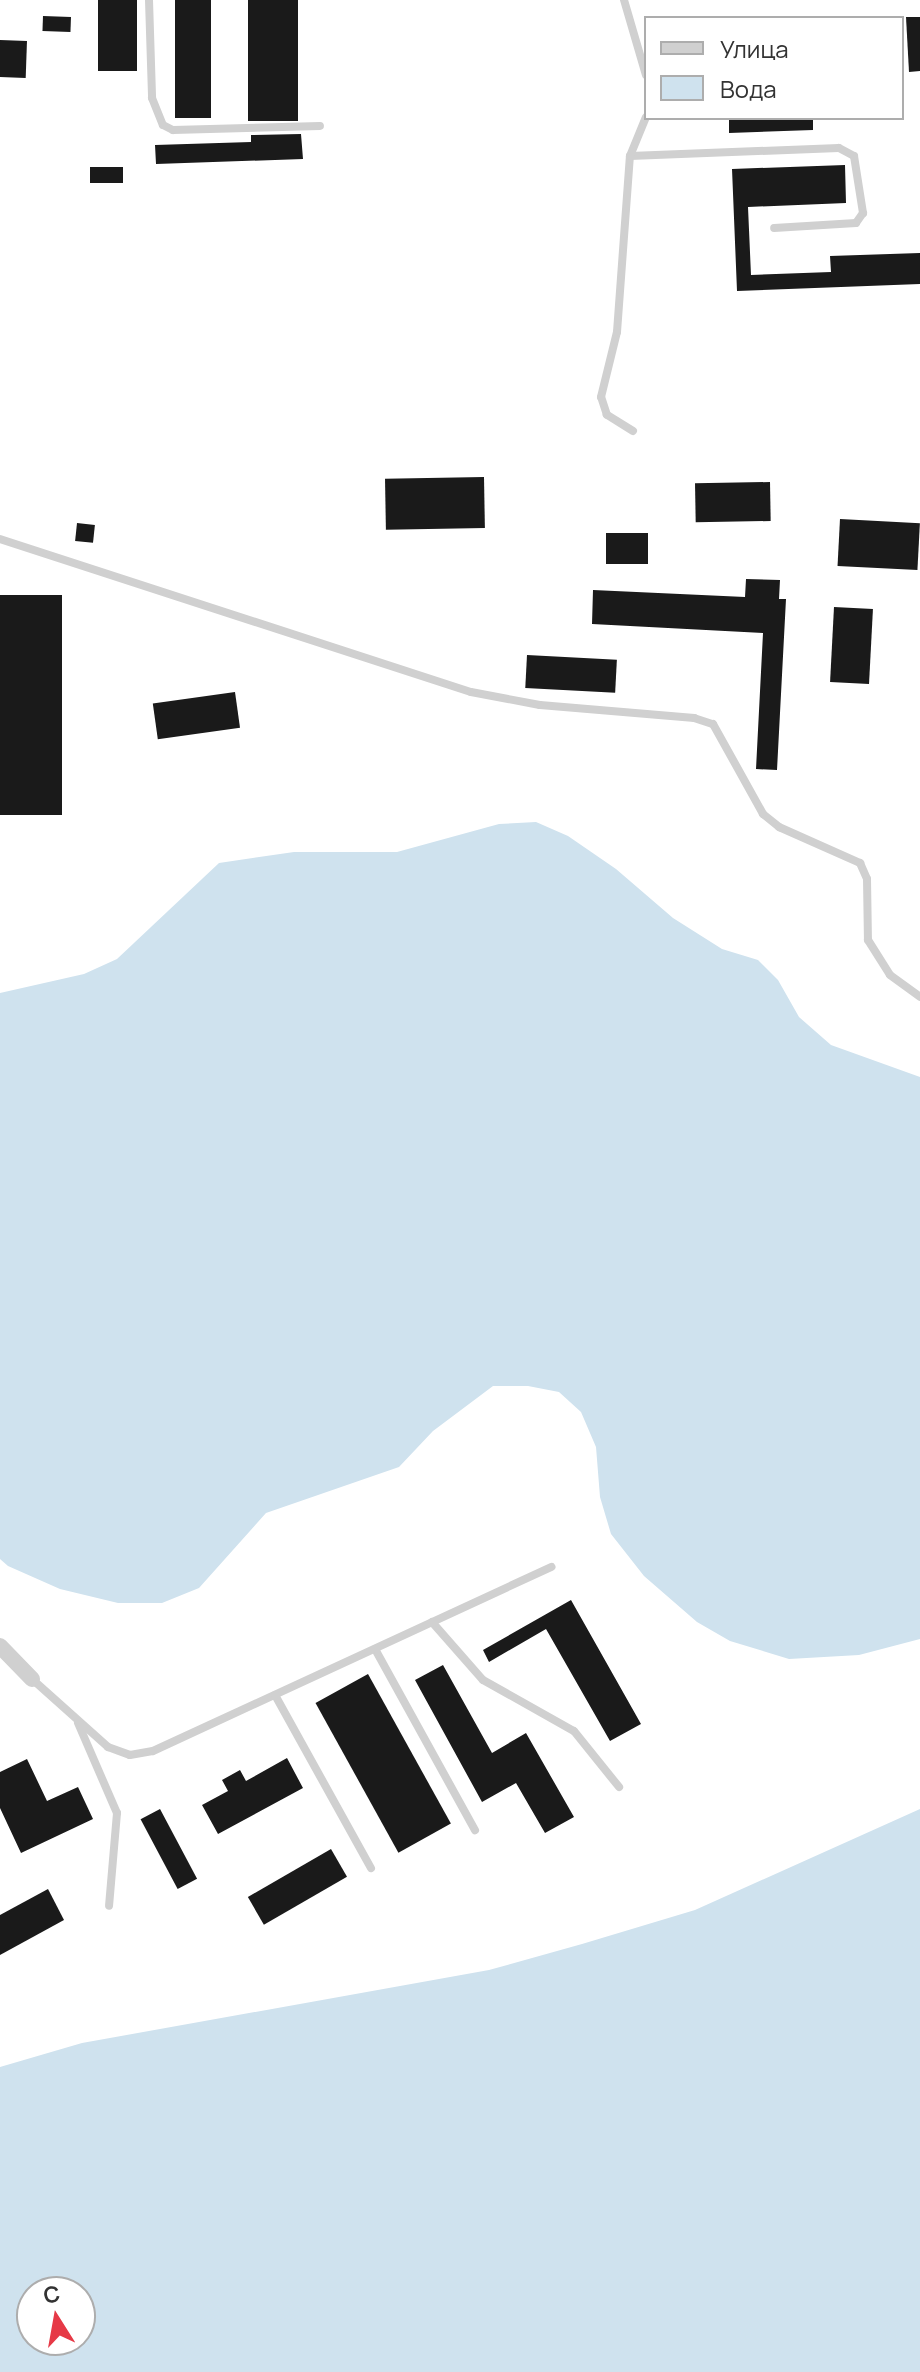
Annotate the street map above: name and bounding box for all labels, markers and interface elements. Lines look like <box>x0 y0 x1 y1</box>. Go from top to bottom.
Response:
legend <box>644 16 904 120</box>
text: Улица <box>720 32 789 65</box>
text: Вода <box>720 72 777 105</box>
north arrow <box>16 2276 96 2356</box>
text: С <box>41 2278 63 2311</box>

